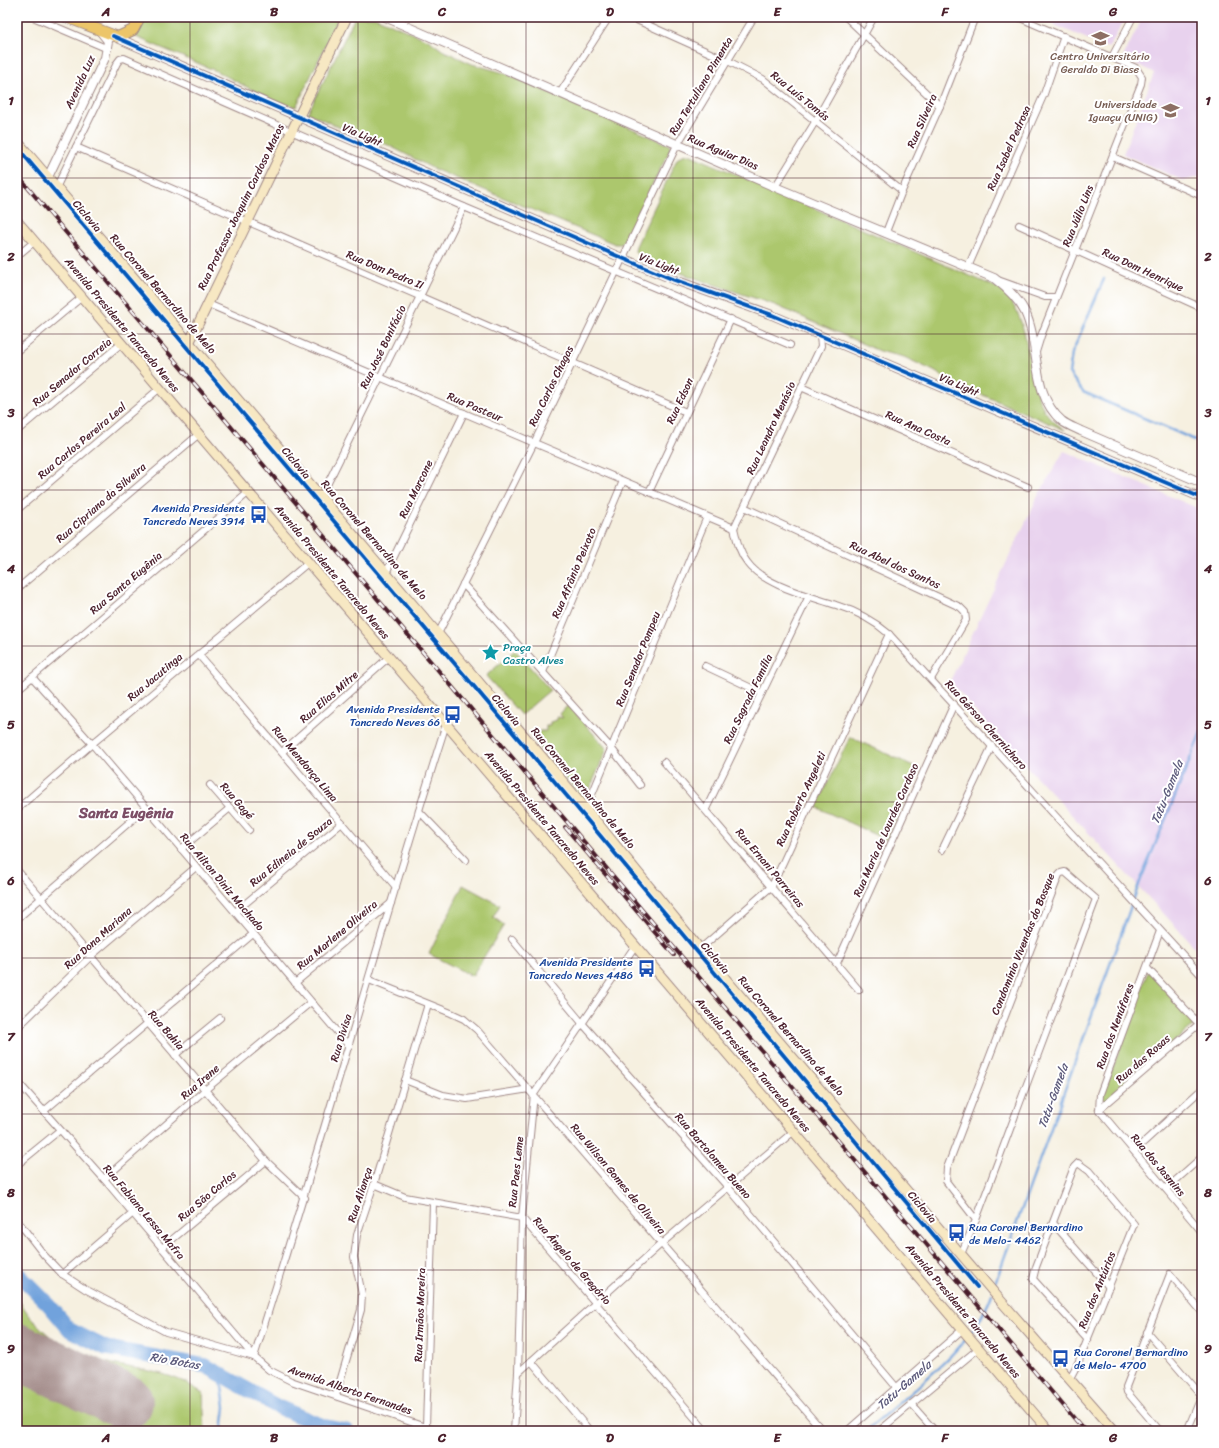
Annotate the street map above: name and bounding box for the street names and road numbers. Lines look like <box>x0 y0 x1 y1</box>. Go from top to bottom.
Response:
street label: Rua Tertuliano Pimenta <box>664 33 738 139</box>
street label: Avenida Luz <box>59 51 101 113</box>
street label: Rua Luís Tomás <box>766 66 834 126</box>
street label: Rua Silveira <box>902 90 943 151</box>
street label: Rua Isabel Pedrosa <box>982 102 1036 194</box>
street label: Via Light <box>339 118 385 152</box>
street label: Rua Professor Joaquim Cardoso Matos <box>192 120 290 293</box>
street label: Rua Aguiar Dias <box>685 129 762 176</box>
street label: Rua Júlio Lins <box>1057 182 1099 250</box>
street label: Ciclovia <box>68 195 107 237</box>
street label: Rua Coronel Bernardino de Melo <box>105 230 221 359</box>
street label: Rua Dom Henrique <box>1099 243 1187 297</box>
street label: Rua Dom Pedro II <box>343 245 427 295</box>
street label: Via Light <box>636 247 682 281</box>
street label: Avenida Presidente Tancredo Neves <box>59 252 185 397</box>
street label: Rua José Bonifácio <box>354 302 412 392</box>
street label: Rua Senador Correia <box>28 333 116 411</box>
street label: Rua Carlos Chagas <box>523 342 579 430</box>
street label: Via Light <box>936 368 982 402</box>
street label: Rua Edson <box>661 375 699 427</box>
street label: Rua Leandro Menásio <box>741 378 801 478</box>
street label: Rua Pasteur <box>444 387 506 427</box>
street label: Rua Carlos Pereira Leal <box>33 397 131 484</box>
street label: Rua Ana Costa <box>882 405 954 451</box>
street label: Ciclovia <box>277 442 316 484</box>
street label: Rua Marcone <box>394 456 439 522</box>
street label: Rua Cipriano da Silveira <box>51 458 151 548</box>
street label: Rua Coronel Bernardino de Melo <box>316 476 432 605</box>
street label: Avenida Presidente Tancredo Neves <box>269 499 395 644</box>
street label: Rua Afrânio Peixoto <box>546 524 602 621</box>
street label: Rua Abel dos Santos <box>847 536 944 595</box>
street label: Rua Santa Eugênia <box>85 546 167 619</box>
street label: Rua Senador Pompeu <box>610 608 666 710</box>
street label: Rua Jacutinga <box>123 648 187 706</box>
street label: Rua Sagrada Família <box>718 650 778 747</box>
street label: Rua Elias Mitre <box>295 665 363 728</box>
street label: Rua Gérson Chernicharo <box>940 676 1032 775</box>
street label: Ciclovia <box>487 689 526 731</box>
street label: Rua Mendonça Lima <box>267 722 343 807</box>
street label: Rua Coronel Bernardino de Melo <box>526 723 640 854</box>
street label: Avenida Presidente Tancredo Neves <box>479 745 605 890</box>
street label: Rua Roberto Angeleti <box>771 748 832 850</box>
street label: Rua Maria de Lourdes Cardoso <box>848 760 924 900</box>
street label: Rua Gagé <box>215 778 259 824</box>
street label: Rua Edineia de Souza <box>245 812 337 892</box>
street label: Rua Ernani Parreiras <box>731 824 810 913</box>
street label: Rua Ailton Diniz Machado <box>175 829 269 936</box>
street label: Condomínio Vivendas do Bosque <box>986 870 1060 1018</box>
street label: Rua Marlene Oliveira <box>292 895 382 975</box>
street label: Rua Dona Mariana <box>60 902 137 974</box>
street label: Ciclovia <box>696 937 735 979</box>
street label: Rua Coronel Bernardino de Melo <box>733 972 849 1101</box>
street label: Rua dos Nenúfares <box>1091 980 1139 1072</box>
street label: Avenida Presidente Tancredo Neves <box>690 992 816 1137</box>
street label: Rua Bahia <box>143 1006 189 1055</box>
street label: Rua Divisa <box>325 1011 357 1064</box>
street label: Rua das Rosas <box>1111 1029 1175 1088</box>
street label: Rua Irene <box>176 1059 224 1104</box>
street label: Rua Bartolomeu Bueno <box>670 1109 756 1204</box>
street label: Rua Wilson Gomes de Oliveira <box>566 1119 671 1239</box>
street label: Rua dos Jasmins <box>1126 1129 1190 1201</box>
street label: Rua Paes Leme <box>503 1135 529 1208</box>
street label: Rua Fabiano Lessa Mafra <box>98 1160 190 1264</box>
street label: Rua São Carlos <box>173 1165 241 1226</box>
street label: Rua Aliança <box>342 1165 378 1225</box>
street label: Ciclovia <box>903 1186 942 1228</box>
street label: Rua Ângelo de Gregório <box>528 1213 616 1310</box>
street label: Avenida Presidente Tancredo Neves <box>900 1238 1026 1383</box>
street label: Rua dos Antúrios <box>1073 1248 1121 1331</box>
street label: Rua Irmãos Moreira <box>409 1267 431 1363</box>
street label: Avenida Alberto Fernandes <box>285 1360 415 1420</box>

